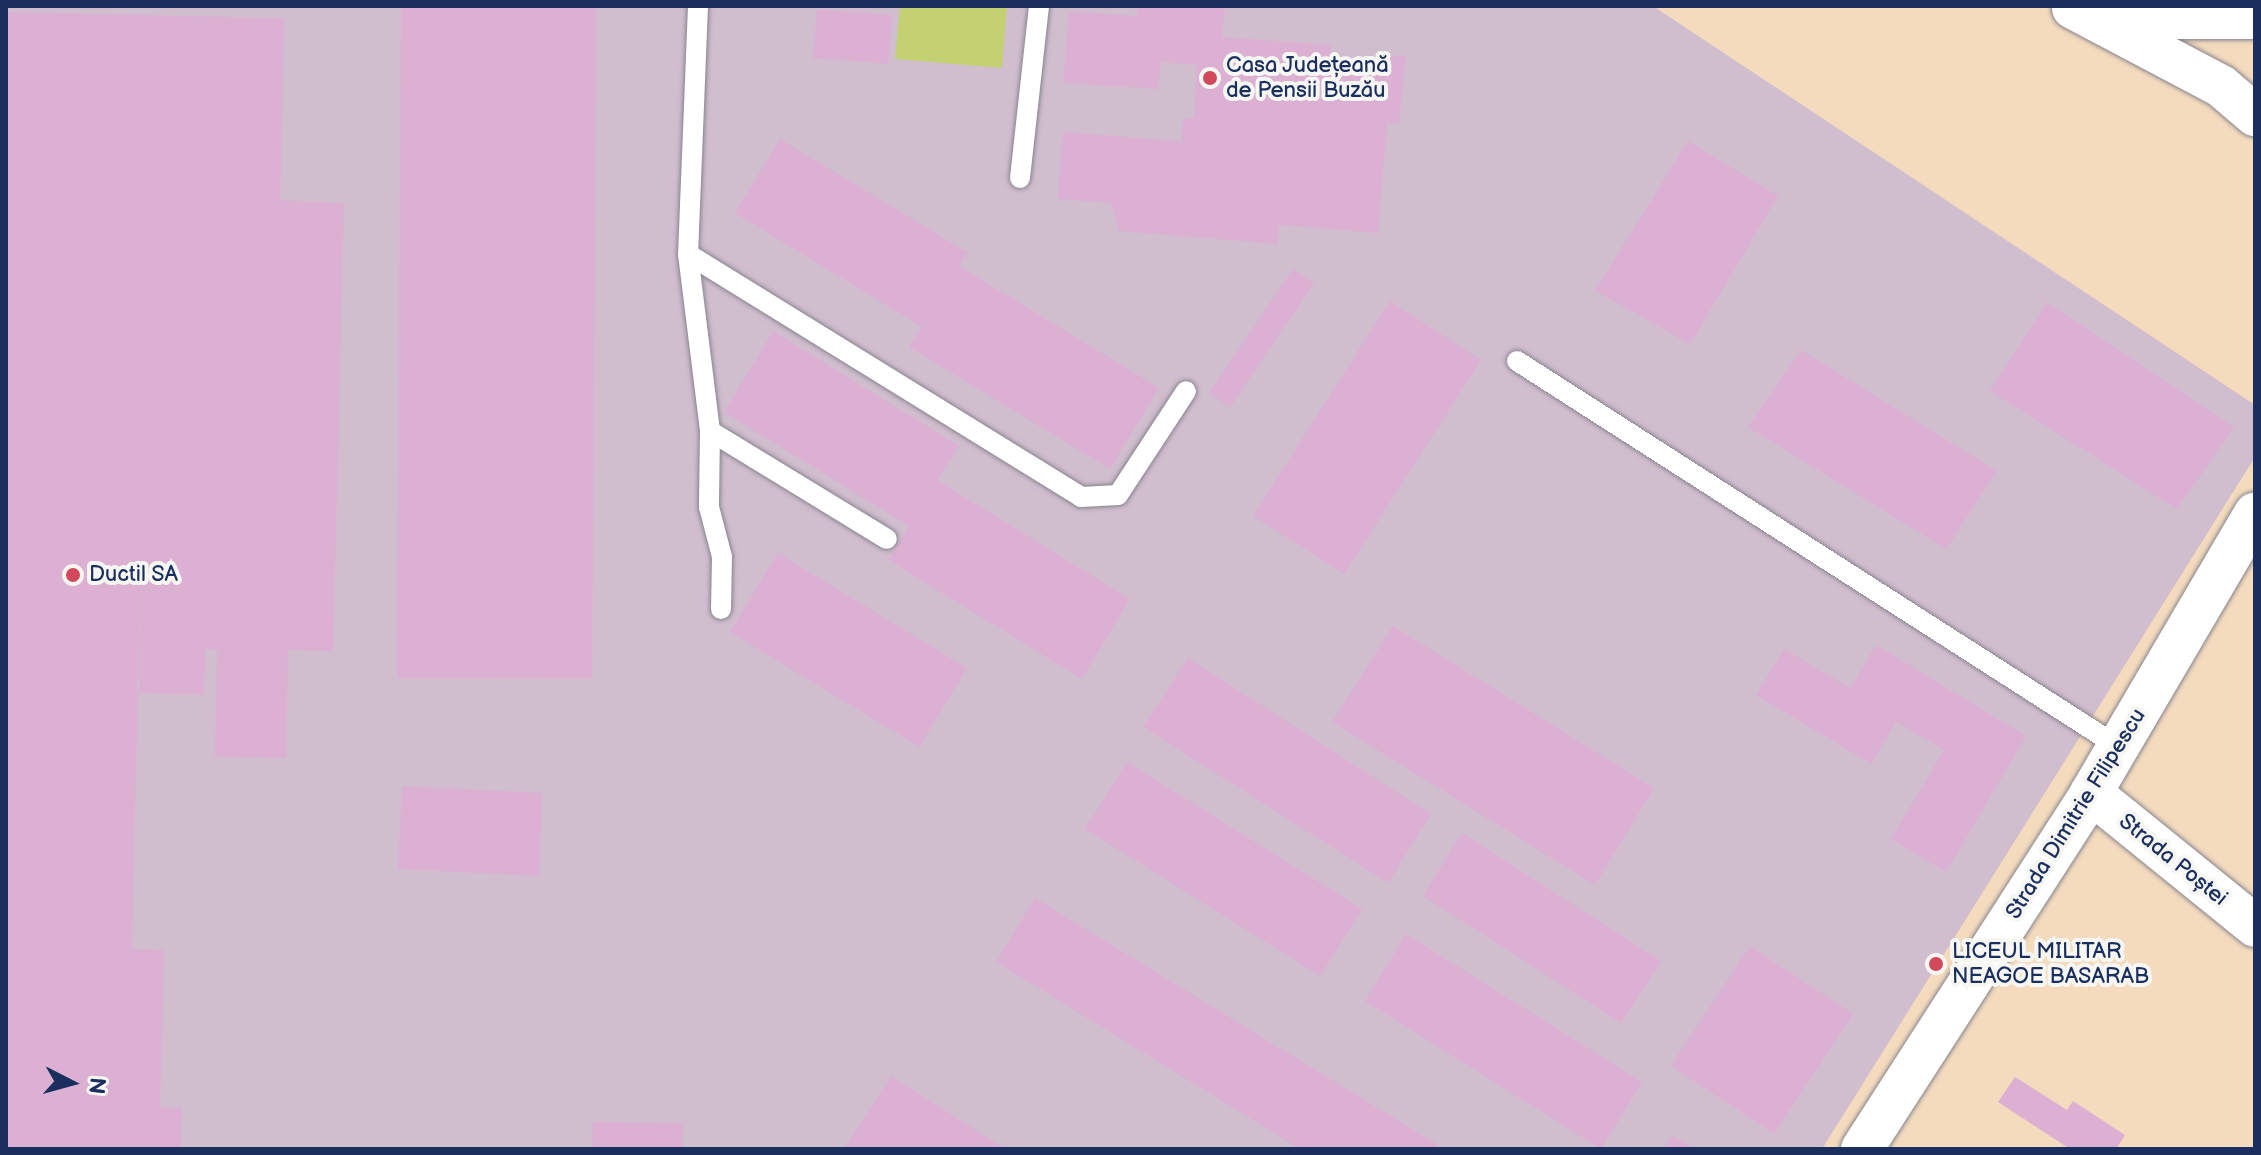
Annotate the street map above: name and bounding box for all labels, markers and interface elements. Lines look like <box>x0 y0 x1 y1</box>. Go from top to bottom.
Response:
place label: Casa Județeană de Pensii Buzău <box>1226 52 1390 104</box>
marker: Casa Județeană de Pensii Buzău <box>1201 69 1219 87</box>
place label: Ductil SA <box>89 562 178 588</box>
marker: Ductil SA <box>64 566 82 584</box>
street label: Strada Dimitrie Filipescu <box>2000 704 2152 924</box>
street label: Strada Poștei <box>2114 808 2232 912</box>
place label: LICEUL MILITAR NEAGOE BASARAB <box>1952 938 2149 990</box>
marker: LICEUL MILITAR NEAGOE BASARAB <box>1927 955 1945 973</box>
north arrow <box>32 1043 112 1123</box>
text: N <box>82 1076 111 1095</box>

